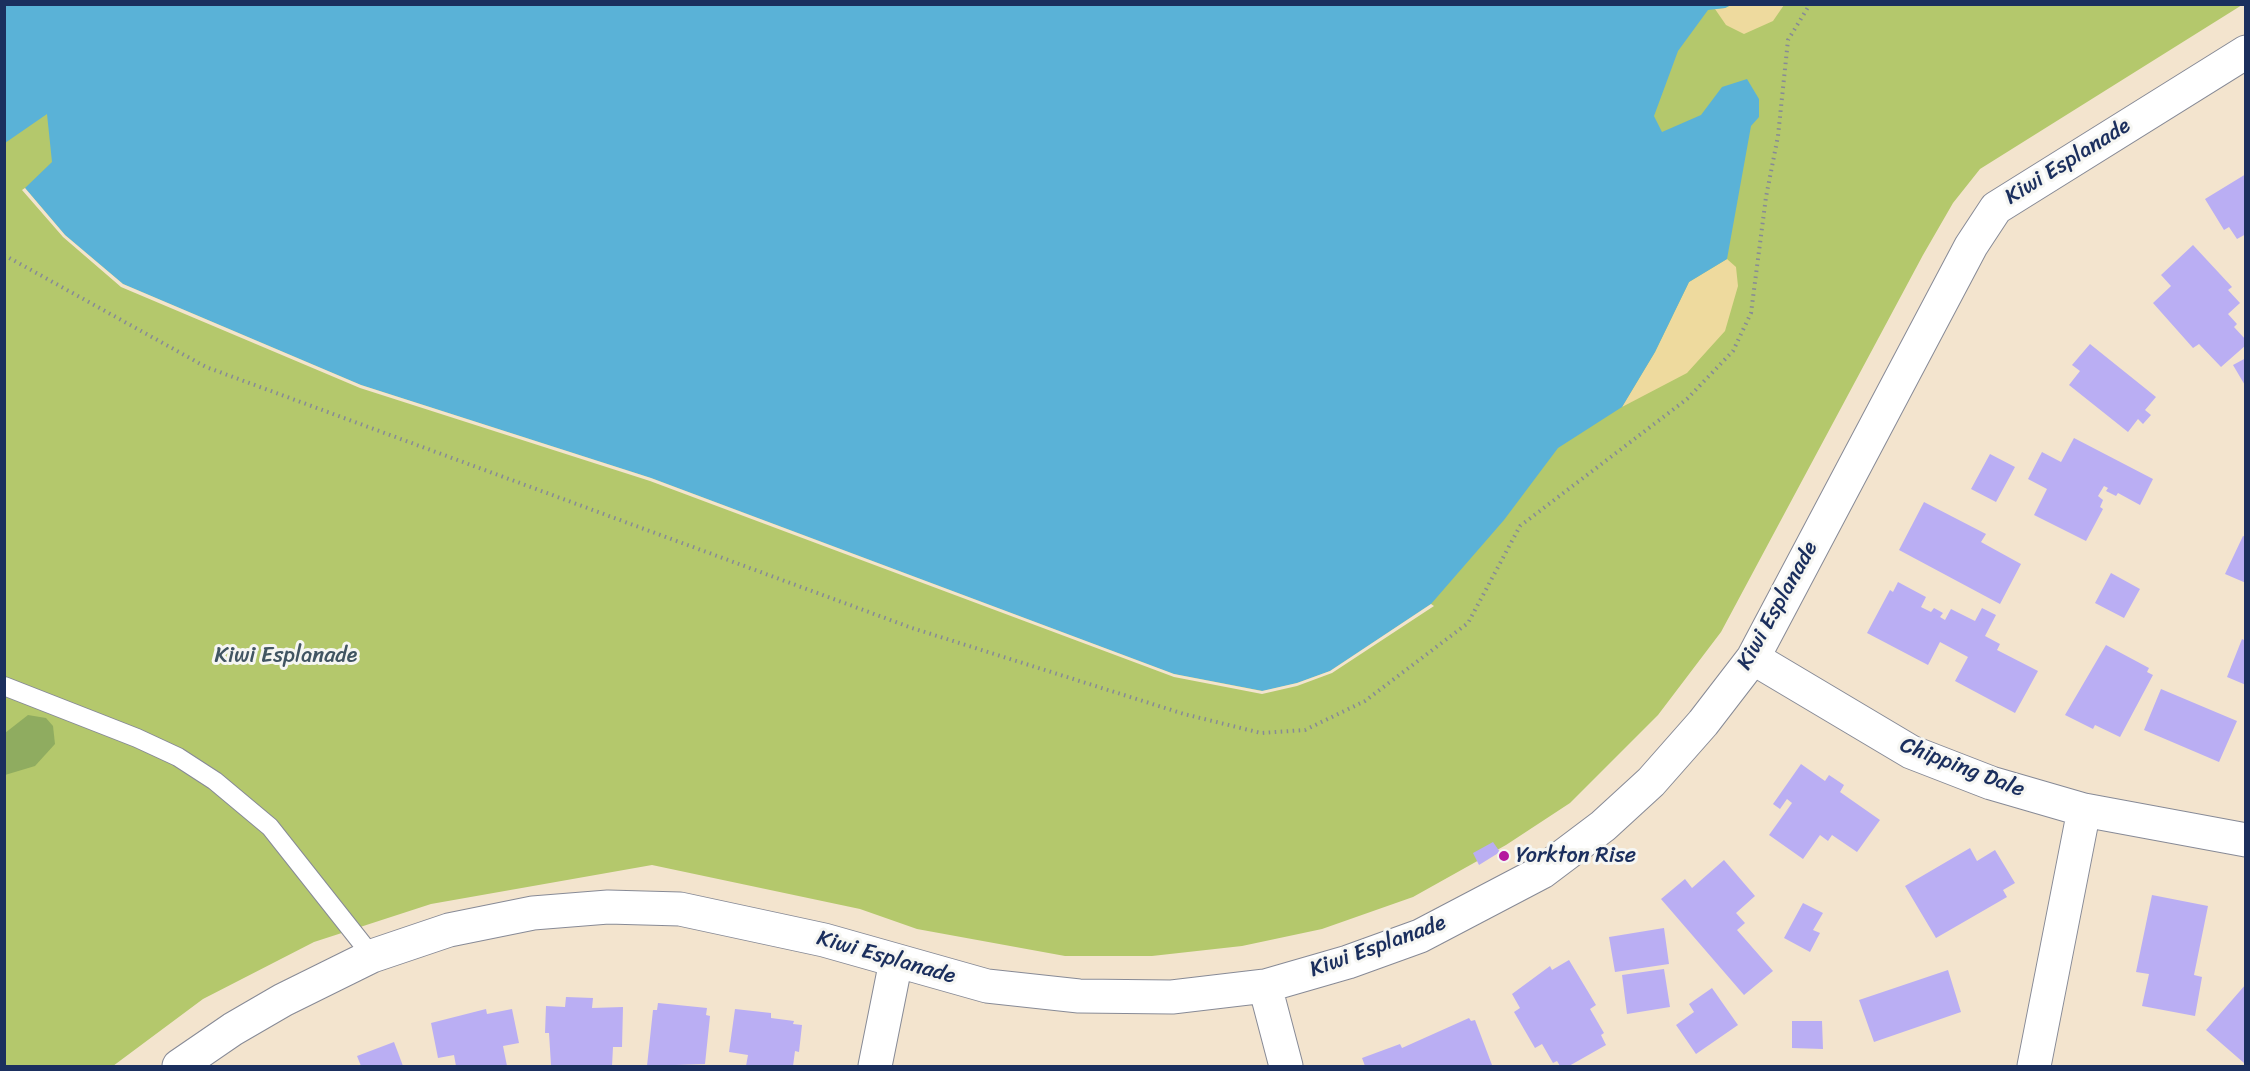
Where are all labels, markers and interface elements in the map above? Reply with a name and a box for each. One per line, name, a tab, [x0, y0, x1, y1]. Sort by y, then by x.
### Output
street label: Kiwi Esplanade	[2000, 113, 2136, 211]
street label: Kiwi Esplanade	[1732, 537, 1824, 675]
park label: Kiwi Esplanade	[215, 643, 357, 669]
street label: Chipping Dale	[1896, 732, 2028, 804]
place label: Yorkton Rise	[1516, 843, 1636, 869]
marker: Yorkton Rise	[1497, 849, 1511, 863]
street label: Kiwi Esplanade	[1306, 910, 1450, 984]
street label: Kiwi Esplanade	[814, 926, 958, 990]

